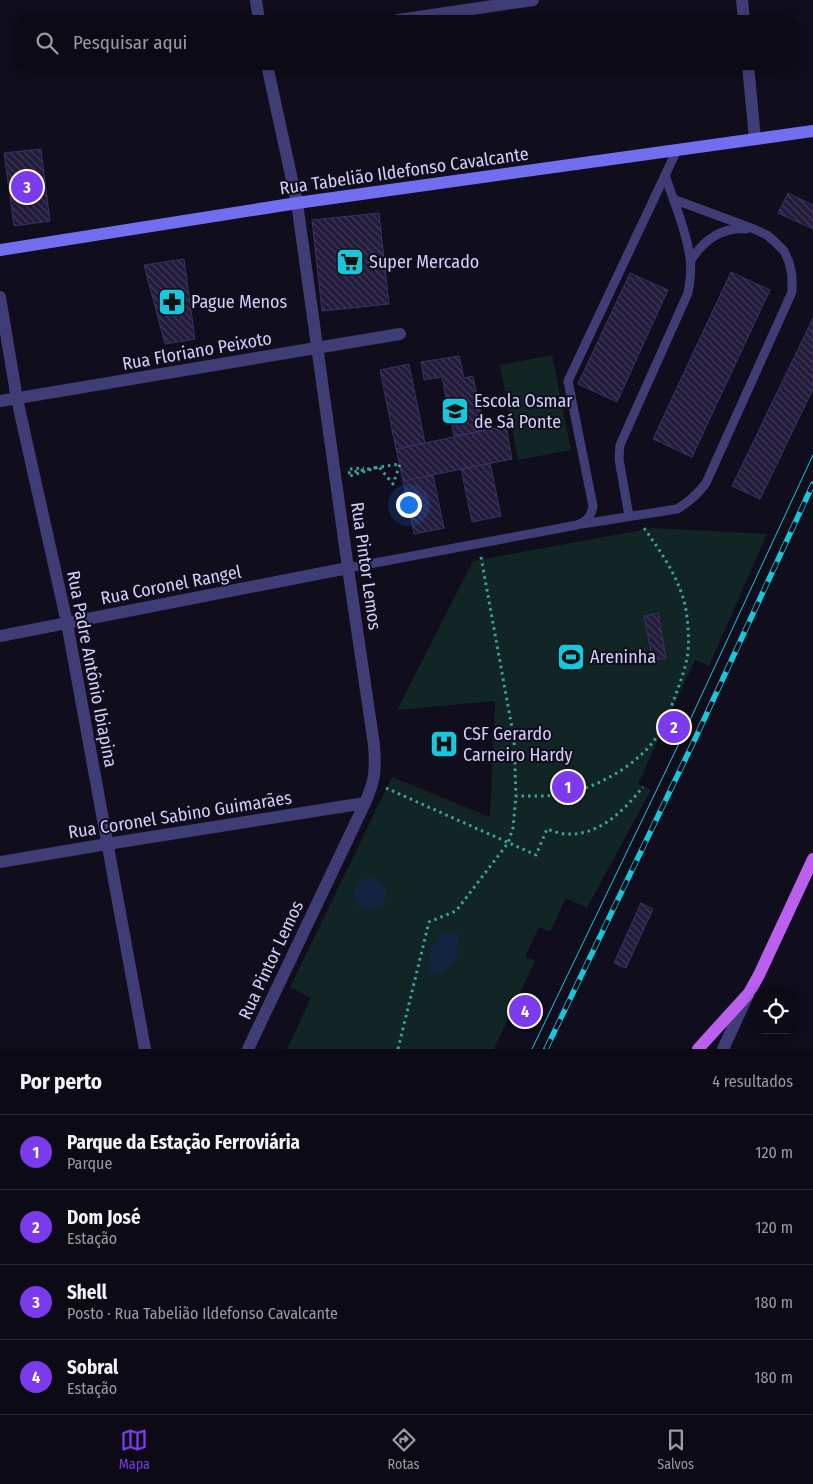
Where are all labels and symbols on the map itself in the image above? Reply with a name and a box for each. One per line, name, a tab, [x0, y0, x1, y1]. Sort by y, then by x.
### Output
street label: Rua Tabelião Ildefonso Cavalcante	[278, 143, 530, 199]
pin: 3	[11, 168, 43, 206]
supermarket icon: Super Mercado	[335, 247, 365, 277]
place label: Super Mercado	[369, 251, 479, 273]
pharmacy icon: Pague Menos	[157, 287, 187, 317]
place label: Pague Menos	[191, 291, 288, 313]
street label: Rua Floriano Peixoto	[120, 327, 274, 375]
place label: Escola Osmar de Sá Ponte	[474, 390, 573, 433]
school or university icon: Escola Osmar de Sá Ponte	[440, 396, 470, 426]
your location	[396, 492, 422, 518]
street label: Rua Pintor Lemos	[346, 501, 386, 632]
street label: Rua Coronel Rangel	[99, 561, 243, 609]
street label: Rua Padre Antônio Ibiapina	[62, 569, 122, 769]
sports icon: Areninha	[556, 642, 586, 672]
place label: Areninha	[590, 646, 656, 668]
pin: 2	[658, 708, 690, 746]
place label: CSF Gerardo Carneiro Hardy	[463, 723, 573, 766]
hospital icon: CSF Gerardo Carneiro Hardy	[429, 729, 459, 759]
pin: 1	[552, 768, 584, 806]
street label: Rua Coronel Sabino Guimarães	[67, 786, 294, 844]
street label: Rua Pintor Lemos	[234, 897, 308, 1023]
pin: 4	[509, 992, 541, 1030]

